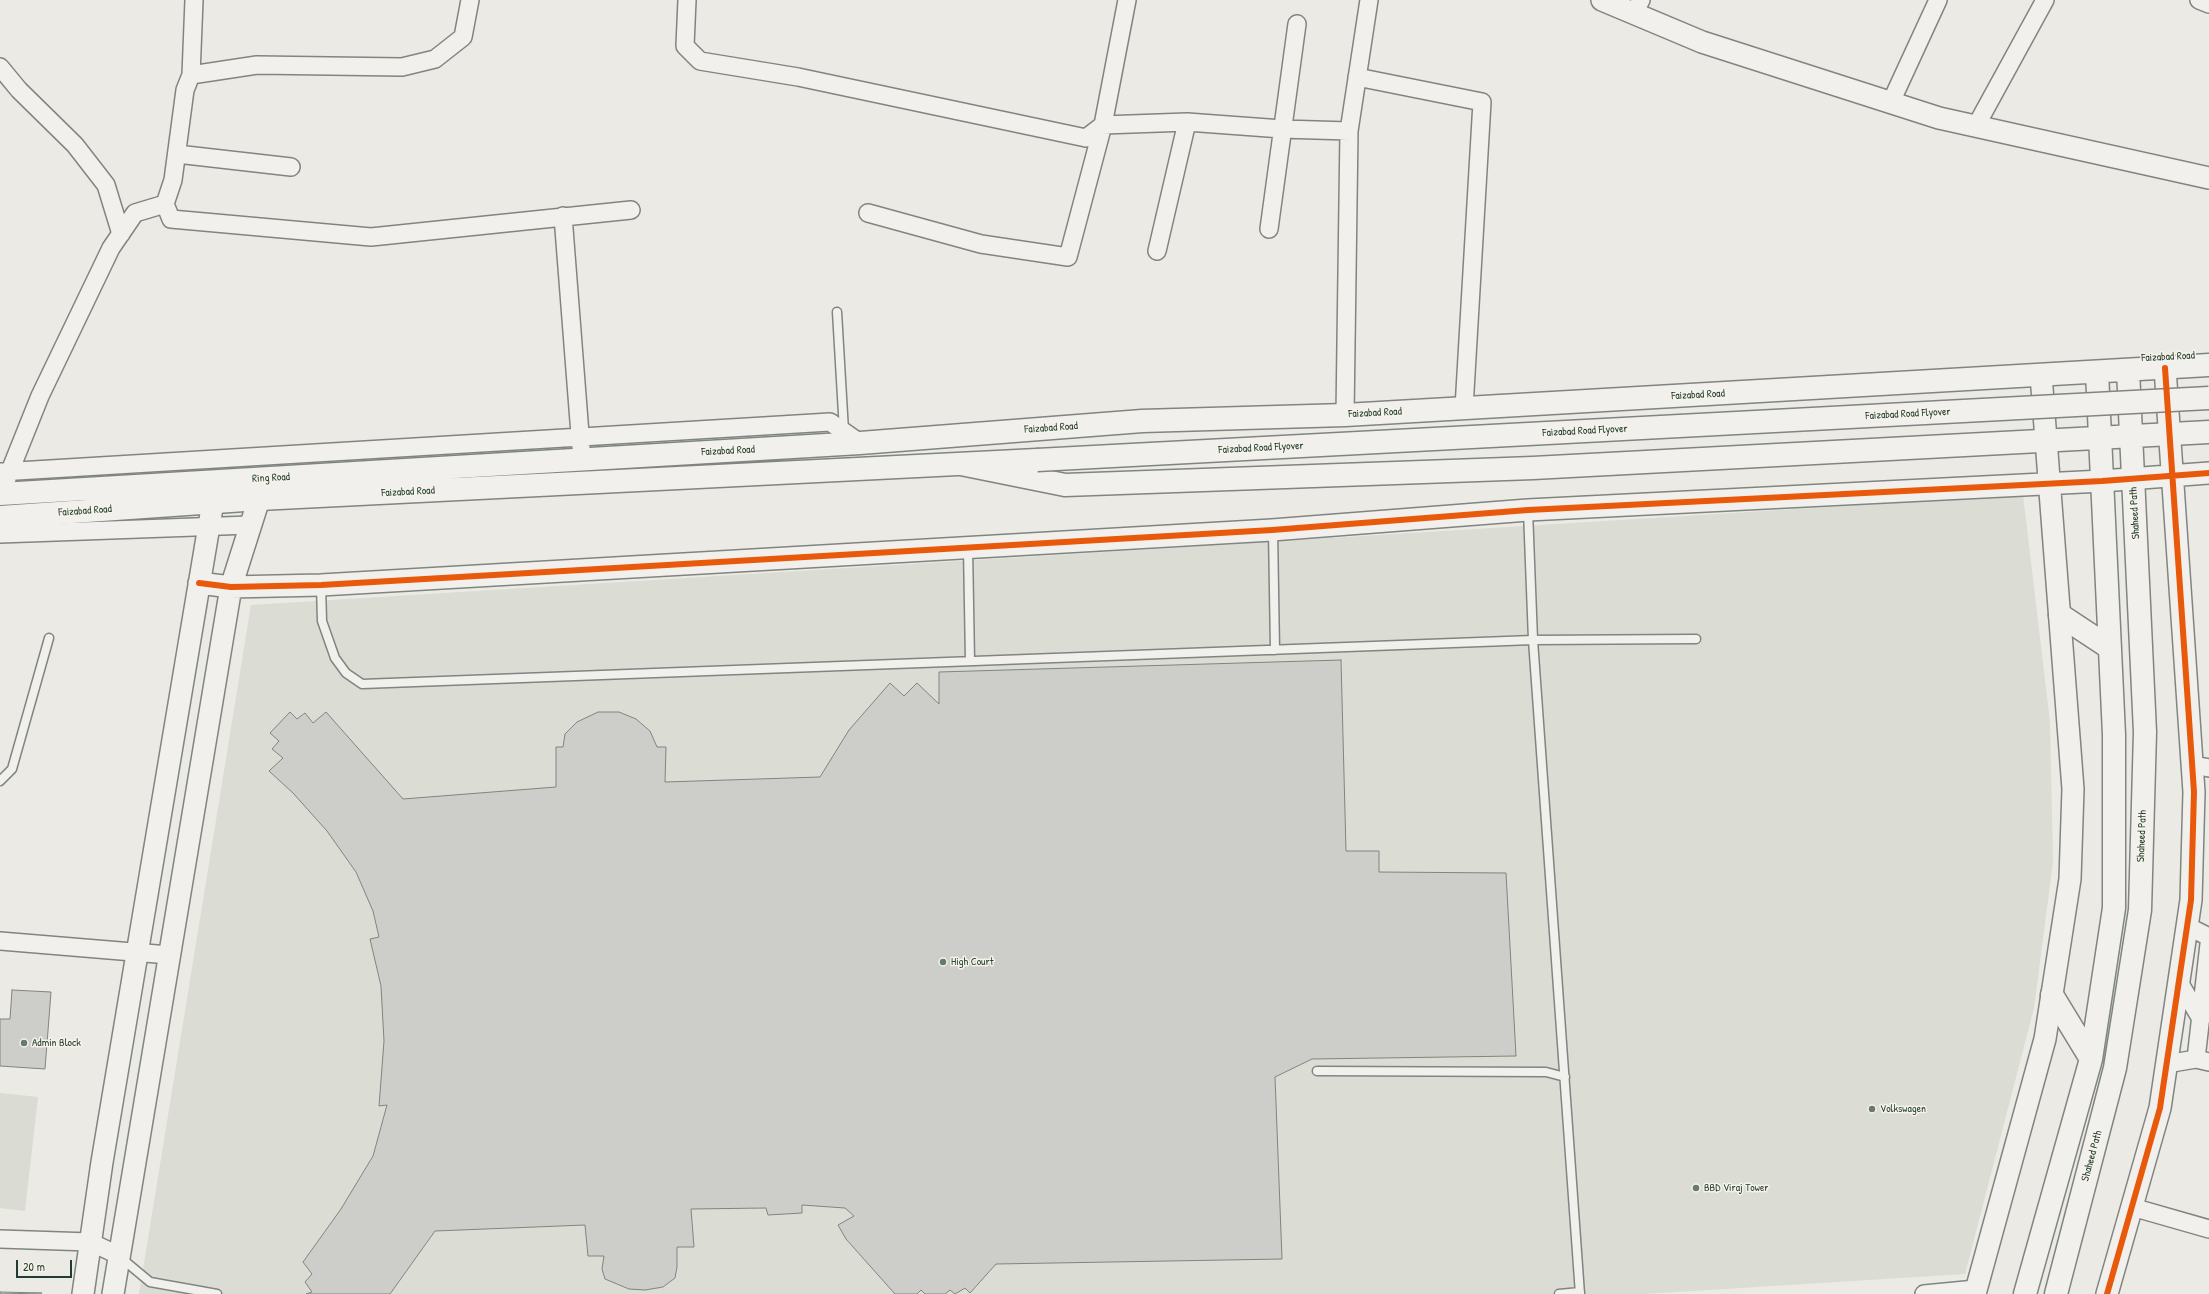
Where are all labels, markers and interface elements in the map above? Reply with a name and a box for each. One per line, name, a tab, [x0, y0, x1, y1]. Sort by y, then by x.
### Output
street label: Faizabad Road	[2141, 349, 2195, 365]
street label: Faizabad Road	[1671, 387, 1725, 403]
street label: Faizabad Road	[1348, 405, 1402, 421]
street label: Faizabad Road Flyover	[1865, 405, 1951, 423]
street label: Faizabad Road	[1024, 420, 1078, 436]
street label: Faizabad Road Flyover	[1542, 422, 1628, 440]
street label: Faizabad Road Flyover	[1218, 439, 1304, 457]
street label: Faizabad Road	[701, 443, 755, 459]
street label: Ring Road	[252, 470, 290, 486]
street label: Faizabad Road	[381, 484, 435, 500]
street label: Shaheed Path	[2127, 487, 2143, 539]
street label: Faizabad Road	[58, 503, 112, 519]
street label: Shaheed Path	[2134, 810, 2150, 862]
place label: High Court	[951, 955, 994, 969]
marker: High Court	[938, 957, 948, 967]
place label: Admin Block	[32, 1036, 81, 1050]
marker: Admin Block	[19, 1038, 29, 1048]
place label: Volkswagen	[1880, 1102, 1926, 1116]
marker: Volkswagen	[1867, 1104, 1877, 1114]
street label: Shaheed Path	[2079, 1129, 2105, 1183]
place label: BBD Viraj Tower	[1704, 1181, 1769, 1195]
marker: BBD Viraj Tower	[1691, 1183, 1701, 1193]
scale bar	[18, 1252, 74, 1278]
text: 20 m	[23, 1258, 45, 1275]

